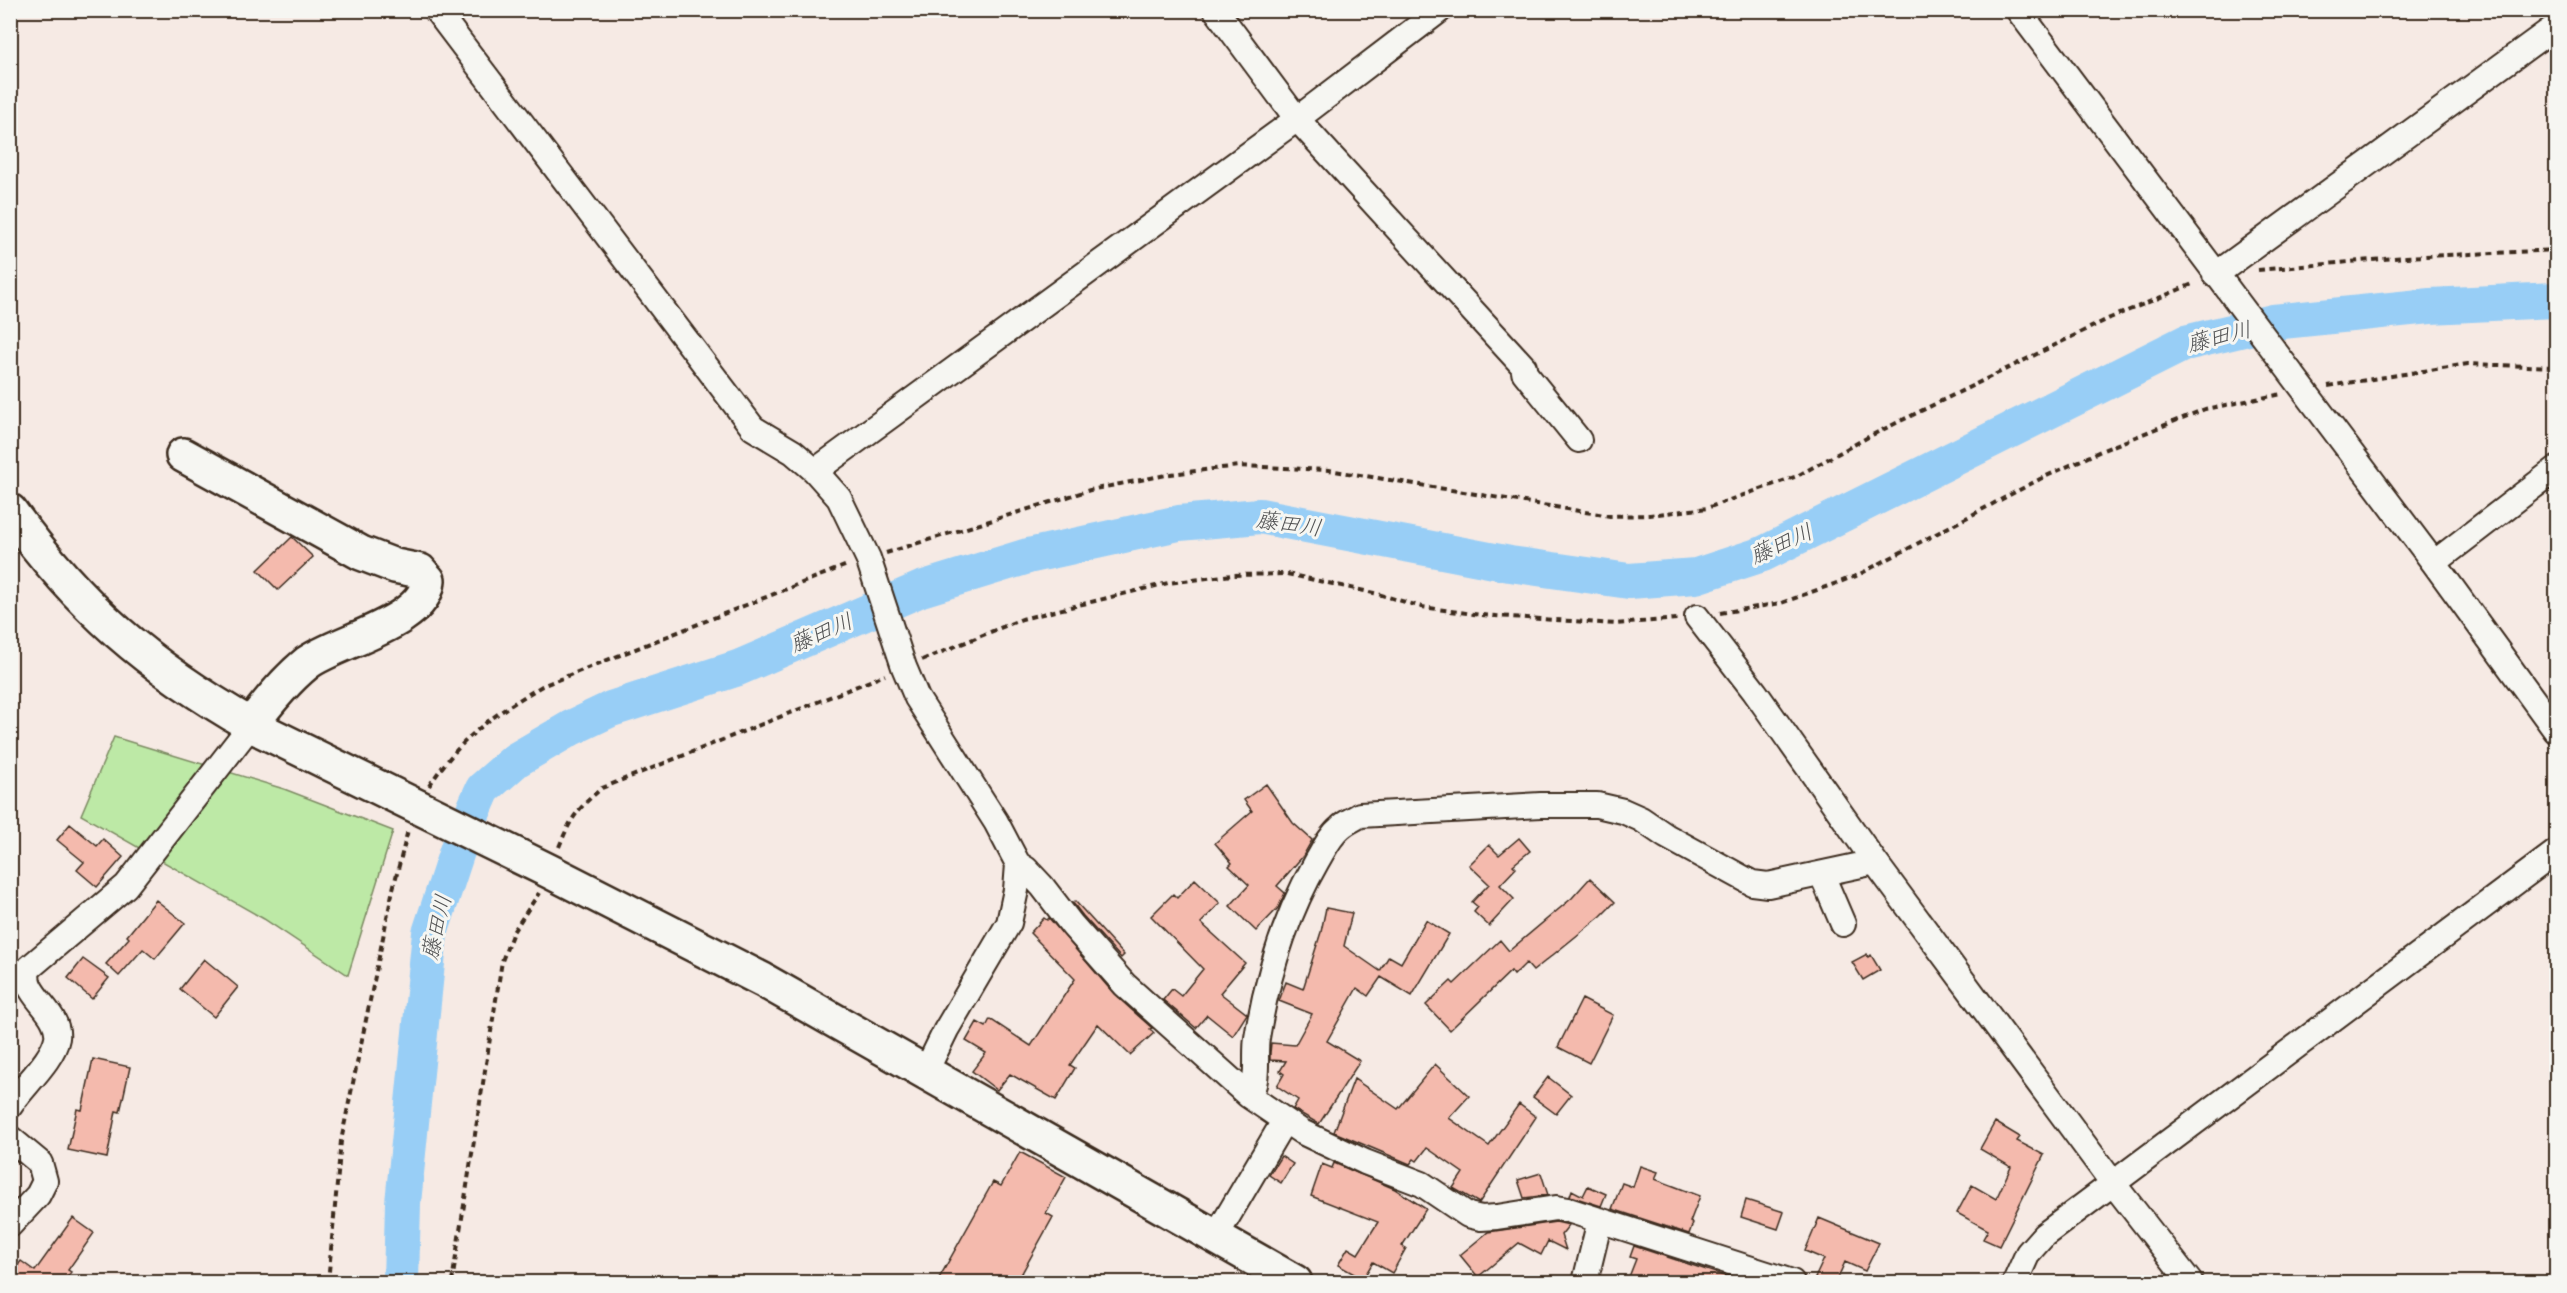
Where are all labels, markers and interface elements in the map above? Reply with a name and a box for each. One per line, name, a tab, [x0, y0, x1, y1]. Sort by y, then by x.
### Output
water label: 藤田川	[2183, 313, 2255, 359]
water label: 藤田川	[1254, 504, 1324, 542]
water label: 藤田川	[1745, 516, 1817, 570]
water label: 藤田川	[785, 605, 857, 659]
water label: 藤田川	[414, 891, 458, 963]

